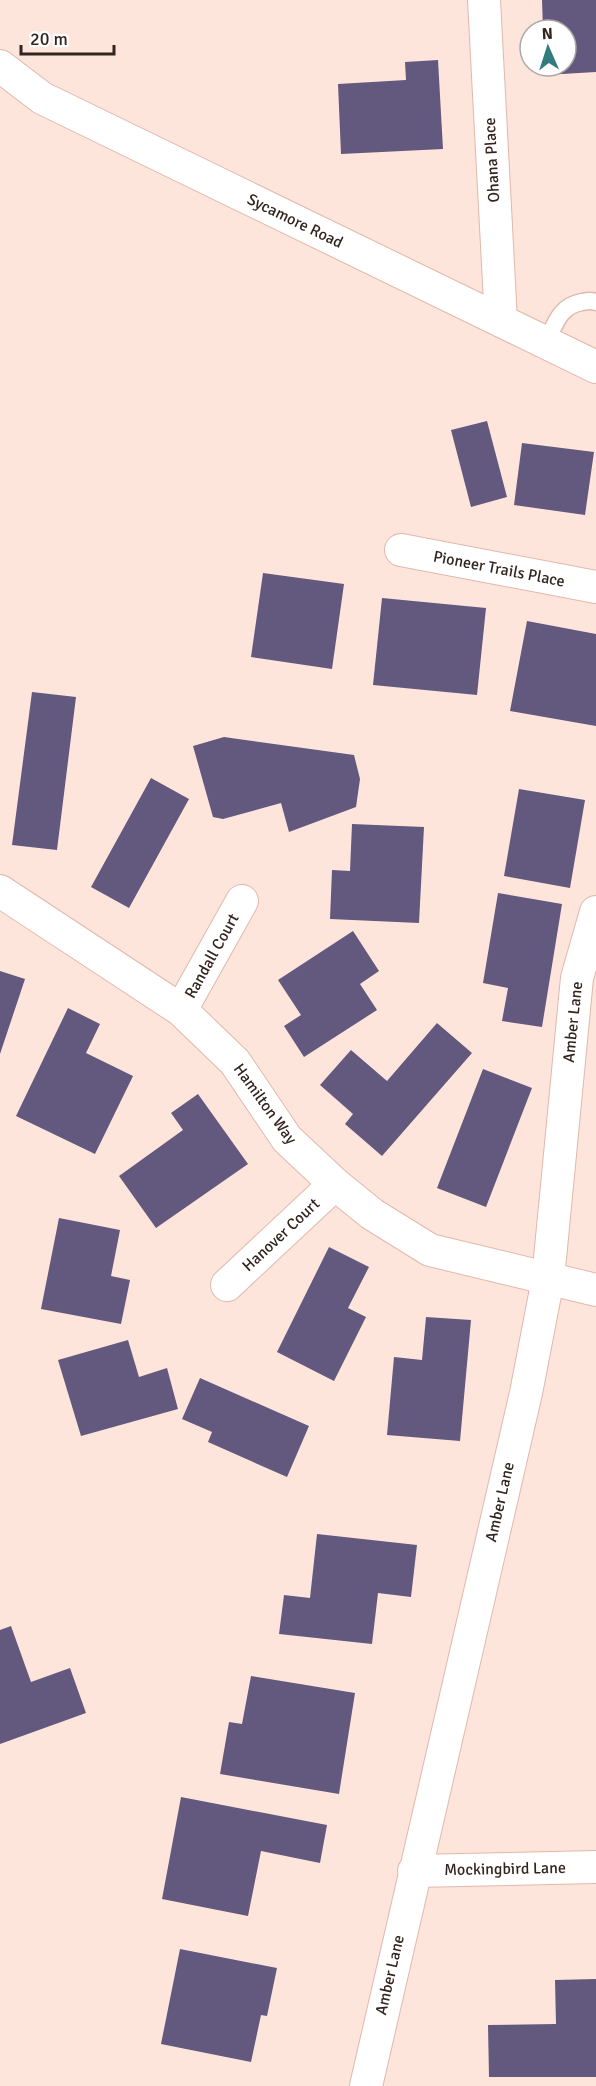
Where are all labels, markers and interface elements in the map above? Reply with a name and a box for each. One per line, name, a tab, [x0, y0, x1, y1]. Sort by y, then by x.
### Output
scale bar	[21, 18, 114, 56]
north arrow	[518, 18, 578, 78]
text: N	[541, 24, 553, 44]
text: 20 m	[30, 28, 68, 50]
street label: Ohana Place	[480, 117, 504, 203]
street label: Sycamore Road	[244, 189, 346, 253]
street label: Pioneer Trails Place	[431, 546, 567, 592]
street label: Randall Court	[180, 910, 244, 1002]
street label: Amber Lane	[559, 980, 587, 1064]
street label: Hamilton Way	[229, 1060, 301, 1149]
street label: Hanover Court	[238, 1194, 324, 1276]
street label: Amber Lane	[481, 1460, 519, 1544]
street label: Mockingbird Lane	[444, 1858, 566, 1880]
street label: Amber Lane	[371, 1933, 409, 2017]

